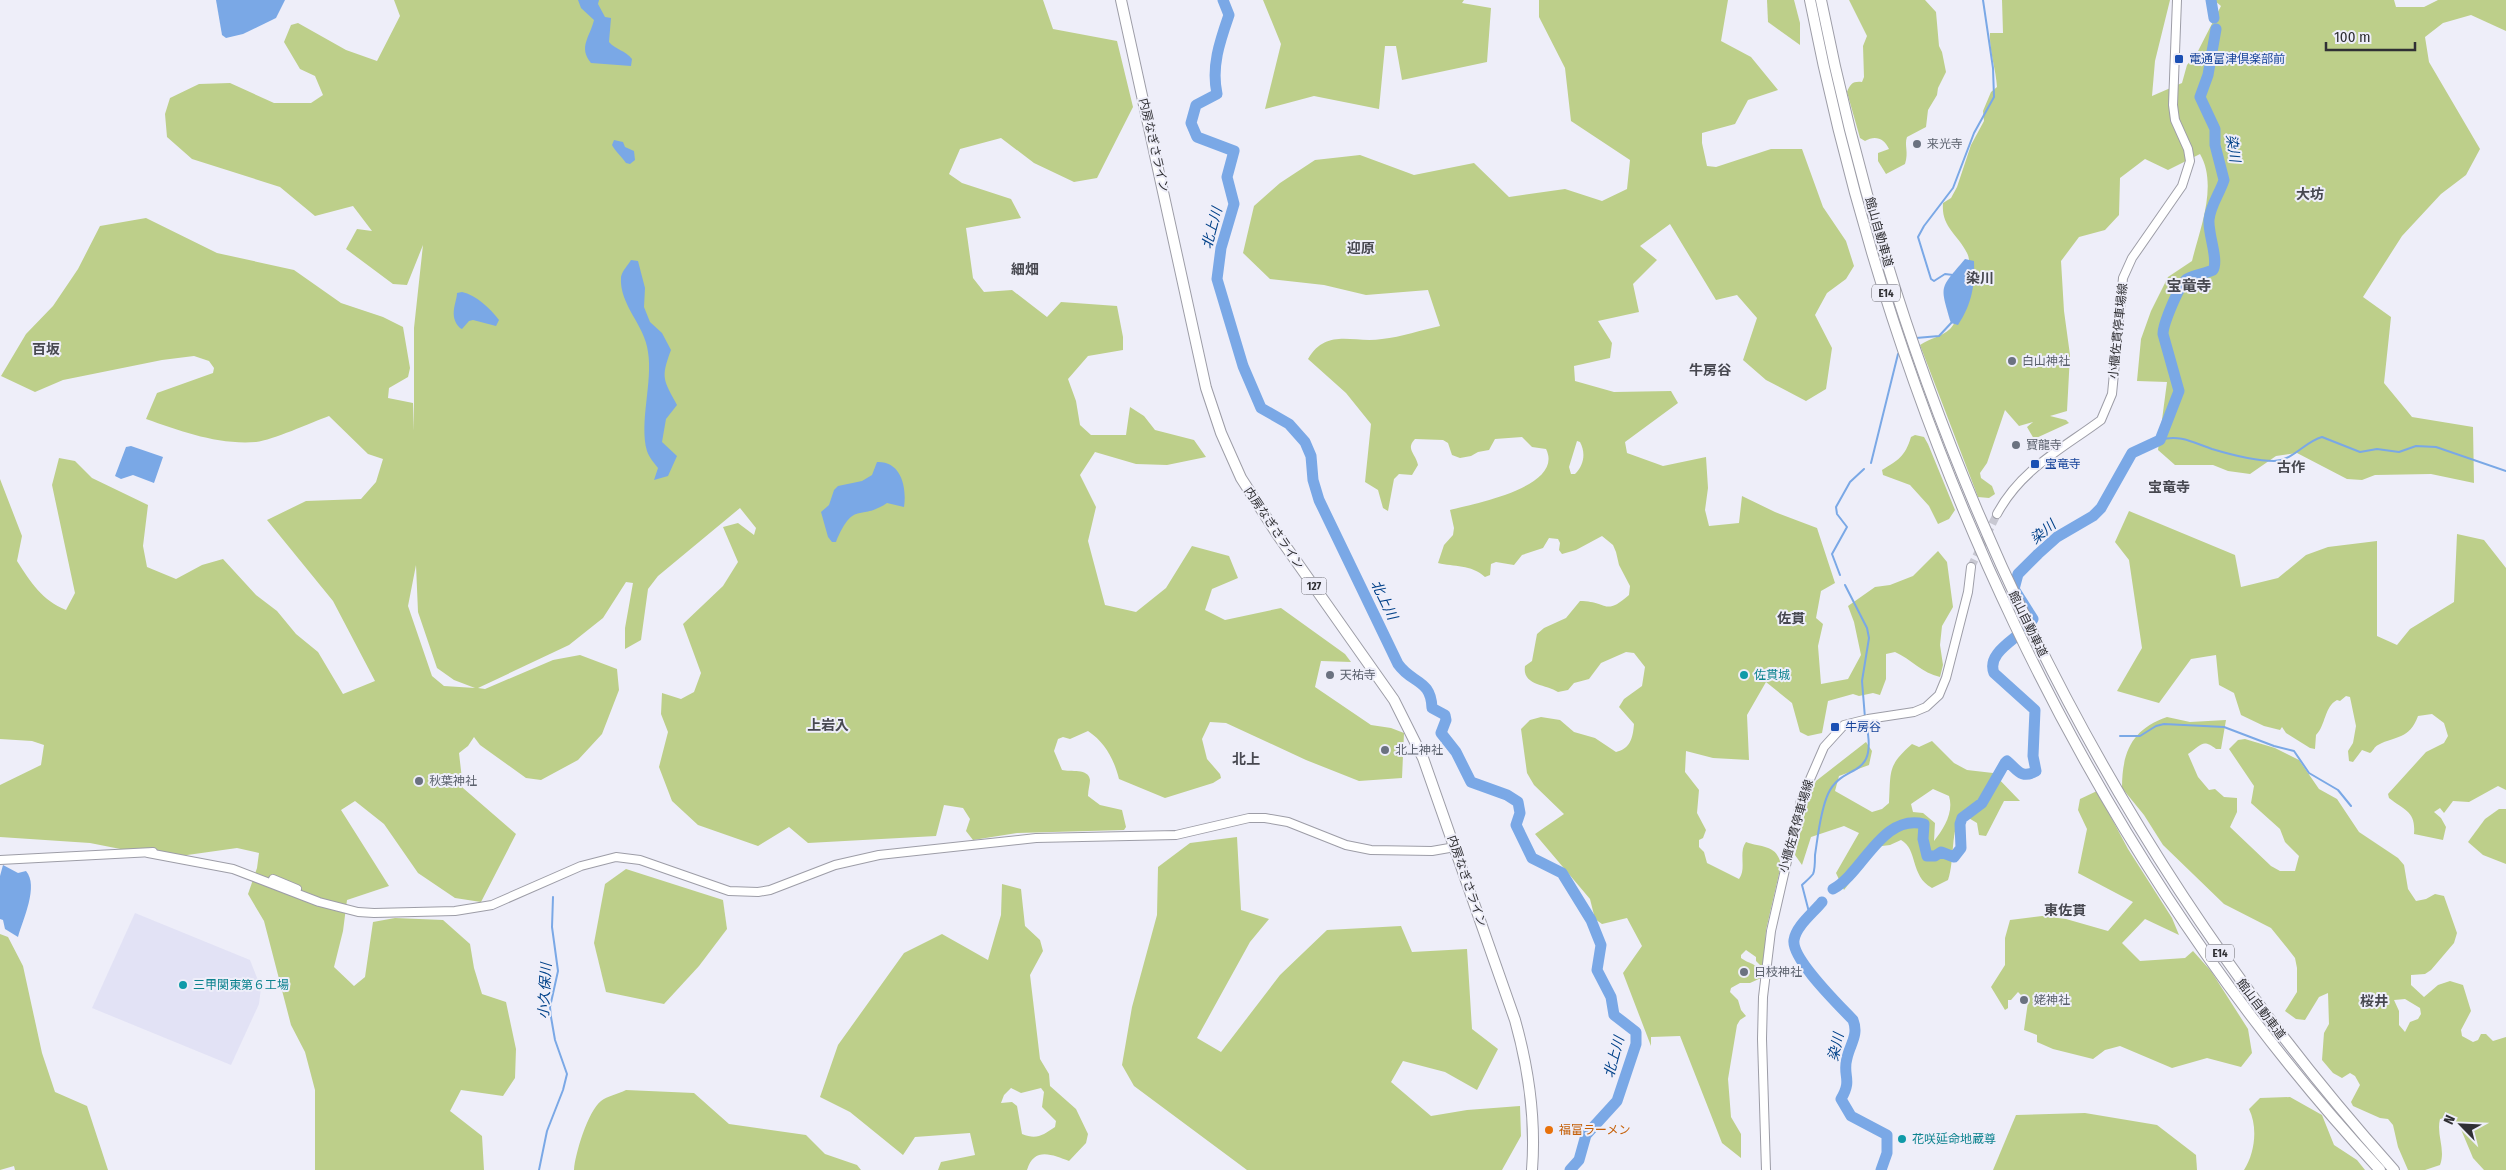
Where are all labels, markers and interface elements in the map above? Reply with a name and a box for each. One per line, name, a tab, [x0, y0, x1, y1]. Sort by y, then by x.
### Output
scale bar	[2326, 20, 2415, 52]
text: 100 m	[2334, 28, 2371, 46]
place label: 電通富津倶楽部前	[2189, 52, 2285, 66]
marker: 電通富津倶楽部前	[2173, 53, 2185, 65]
street label: 内房なぎさライン	[1136, 97, 1172, 193]
water label: 染川	[2222, 133, 2244, 165]
place label: 来光寺	[1927, 137, 1963, 151]
marker: 来光寺	[1911, 138, 1923, 150]
district label: 大坊	[2296, 186, 2324, 203]
street label: 館山自動車道	[1862, 195, 1896, 269]
water label: 北上川	[1198, 204, 1226, 250]
district label: 迎原	[1347, 240, 1375, 257]
district label: 細畑	[1011, 261, 1039, 278]
district label: 染川	[1966, 270, 1994, 287]
district label: 宝竜寺	[2166, 277, 2212, 295]
street label: 小櫃佐貫停車場線	[2106, 283, 2130, 379]
road number: E14	[1872, 284, 1900, 302]
district label: 百坂	[32, 341, 60, 358]
place label: 白山神社	[2022, 354, 2070, 368]
marker: 白山神社	[2006, 355, 2018, 367]
district label: 牛房谷	[1689, 362, 1732, 379]
place label: 寳龍寺	[2026, 438, 2062, 452]
marker: 寳龍寺	[2010, 439, 2022, 451]
place label: 宝竜寺	[2045, 457, 2081, 471]
marker: 宝竜寺	[2029, 458, 2041, 470]
district label: 古作	[2277, 459, 2305, 476]
district label: 宝竜寺	[2148, 479, 2190, 496]
street label: 内房なぎさライン	[1241, 484, 1307, 572]
water label: 染川	[2027, 515, 2061, 548]
water label: 北上川	[1367, 577, 1402, 624]
road number: 127	[1302, 578, 1326, 594]
street label: 館山自動車道	[2006, 589, 2050, 659]
district label: 佐貫	[1777, 610, 1805, 627]
place label: 天祐寺	[1340, 668, 1376, 682]
place label: 佐貫城	[1754, 668, 1790, 682]
marker: 天祐寺	[1324, 669, 1336, 681]
marker: 佐貫城	[1738, 669, 1750, 681]
district label: 上岩入	[807, 717, 849, 734]
place label: 牛房谷	[1845, 720, 1881, 734]
marker: 牛房谷	[1829, 721, 1841, 733]
place label: 北上神社	[1395, 743, 1443, 757]
marker: 北上神社	[1379, 744, 1391, 756]
district label: 北上	[1232, 751, 1260, 768]
place label: 秋葉神社	[429, 774, 477, 788]
marker: 秋葉神社	[413, 775, 425, 787]
street label: 小櫃佐貫停車場線	[1776, 778, 1816, 874]
street label: 内房なぎさライン	[1445, 833, 1489, 929]
district label: 東佐貫	[2044, 902, 2086, 919]
road number: E14	[2206, 944, 2234, 961]
water label: 小久保川	[535, 961, 555, 1019]
place label: 日枝神社	[1754, 965, 1802, 979]
marker: 日枝神社	[1738, 966, 1750, 978]
street label: 館山自動車道	[2234, 976, 2288, 1042]
place label: 三甲関東第６工場	[193, 978, 289, 992]
marker: 三甲関東第６工場	[177, 979, 189, 991]
place label: 姥神社	[2034, 993, 2070, 1007]
district label: 桜井	[2360, 993, 2388, 1010]
marker: 姥神社	[2018, 994, 2030, 1006]
water label: 染川	[1825, 1030, 1848, 1062]
water label: 北上川	[1600, 1033, 1628, 1079]
north arrow	[2436, 1100, 2486, 1150]
text: N	[2440, 1113, 2459, 1127]
place label: 福富ラーメン	[1559, 1123, 1631, 1137]
marker: 福富ラーメン	[1543, 1124, 1555, 1136]
place label: 花咲延命地蔵尊	[1912, 1132, 1996, 1146]
marker: 花咲延命地蔵尊	[1896, 1133, 1908, 1145]

